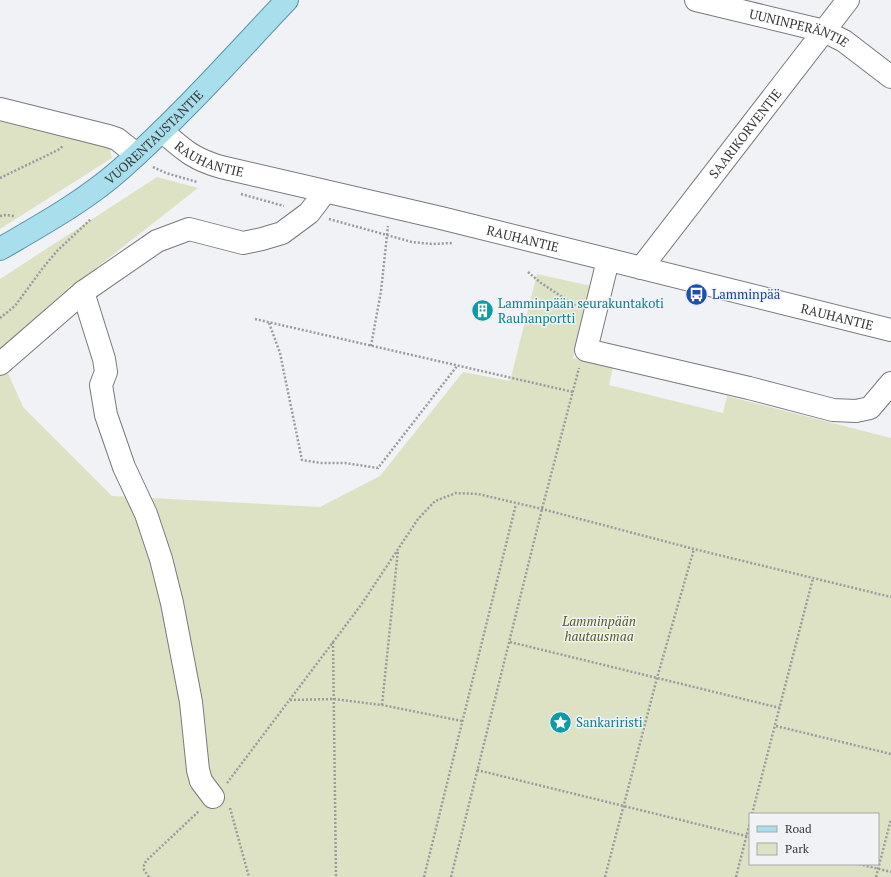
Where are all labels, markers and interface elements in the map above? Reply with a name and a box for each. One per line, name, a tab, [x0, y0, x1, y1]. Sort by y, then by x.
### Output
street label: UUNINPERÄNTIE	[748, 4, 853, 51]
street label: SAARIKORVENTIE	[705, 85, 785, 182]
street label: VUORENTAUSTANTIE	[101, 86, 207, 188]
street label: RAUHANTIE	[171, 137, 246, 181]
street label: RAUHANTIE	[485, 221, 561, 256]
bus stop icon: Lamminpää	[684, 281, 710, 307]
place label: Lamminpää	[712, 285, 781, 303]
place label: Lamminpään seurakuntakoti Rauhanportti	[498, 294, 664, 327]
building icon: Lamminpään seurakuntakoti Rauhanportti	[470, 297, 496, 323]
street label: RAUHANTIE	[799, 299, 875, 334]
park label: Lamminpään hautausmaa	[561, 612, 636, 645]
place icon: Sankariristi	[547, 709, 573, 735]
place label: Sankariristi	[576, 713, 643, 731]
legend	[749, 813, 879, 865]
text: Road	[785, 821, 812, 836]
text: Park	[785, 841, 810, 856]

